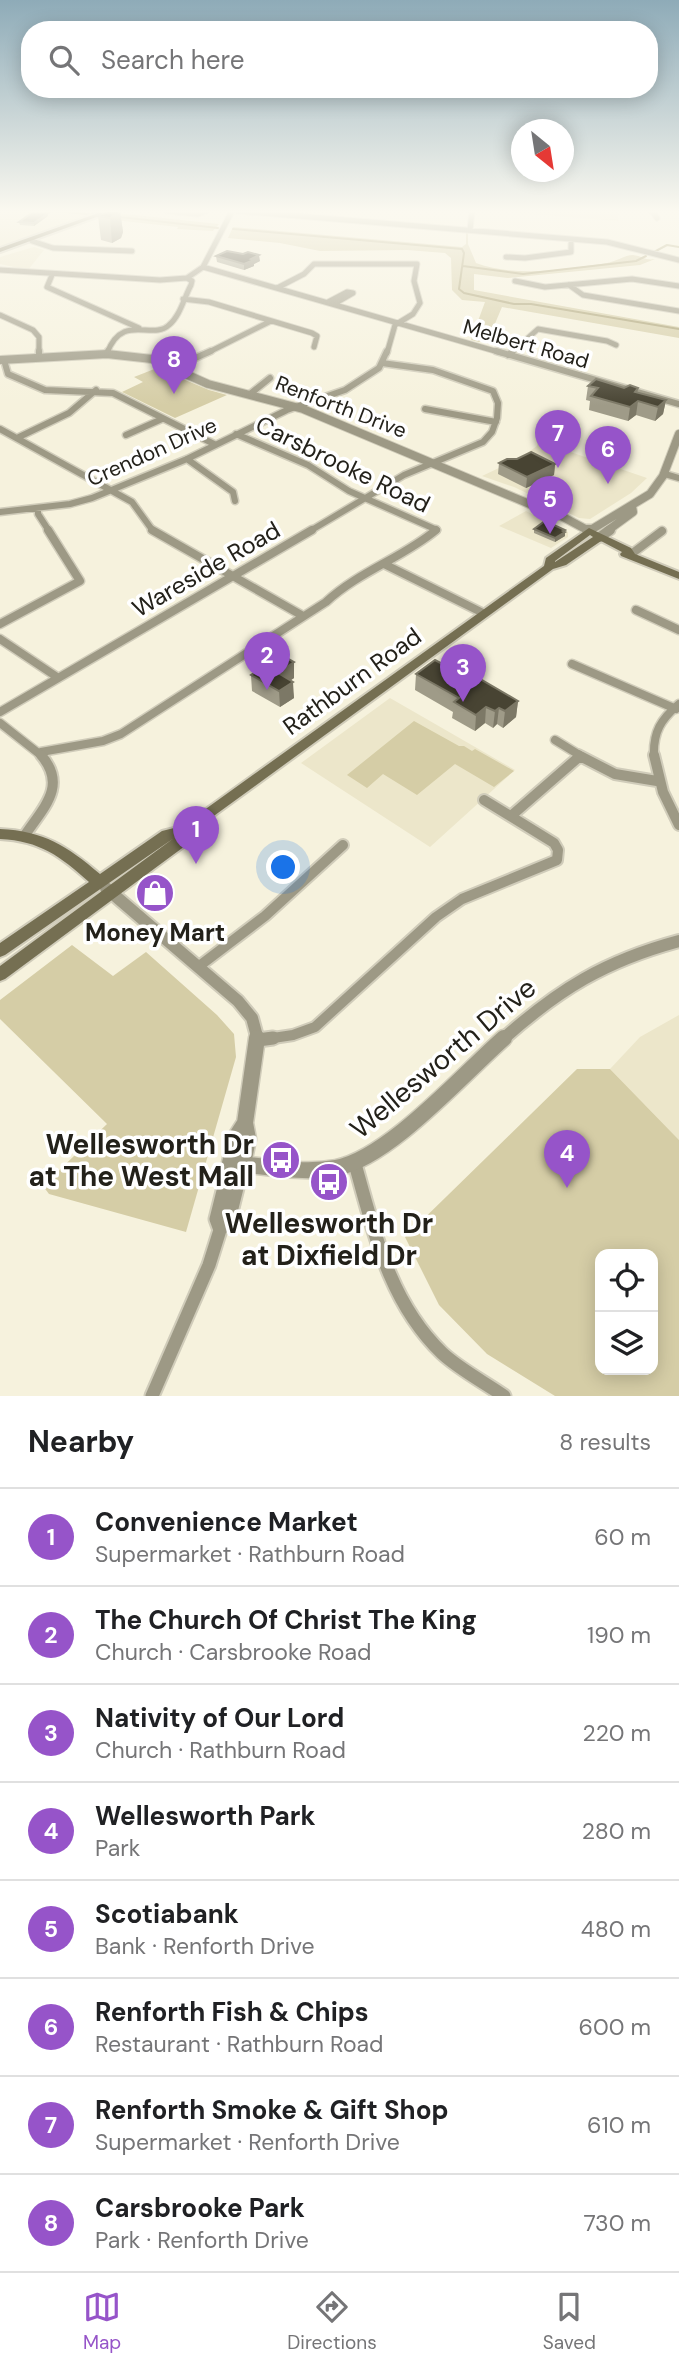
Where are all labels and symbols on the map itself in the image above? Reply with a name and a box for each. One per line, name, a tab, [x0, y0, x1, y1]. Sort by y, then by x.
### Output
north arrow	[511, 119, 574, 182]
street label: Melbert Road	[460, 313, 592, 375]
pin: 8	[151, 336, 197, 394]
street label: Renforth Drive	[271, 369, 411, 445]
street label: Carsbrooke Road	[251, 408, 435, 520]
pin: 7	[535, 410, 581, 468]
street label: Crendon Drive	[83, 411, 221, 493]
pin: 6	[585, 426, 631, 484]
pin: 5	[527, 476, 573, 534]
street label: Wareside Road	[126, 514, 286, 624]
street label: Rathburn Road	[277, 620, 427, 742]
pin: 2	[244, 632, 290, 690]
pin: 3	[440, 644, 486, 702]
pin: 1	[173, 806, 219, 864]
your location	[266, 850, 300, 884]
shop icon: Money Mart	[134, 872, 176, 914]
place label: Money Mart	[85, 917, 225, 948]
street label: Wellesworth Drive	[342, 969, 544, 1147]
place label: Wellesworth Dr at The West Mall	[28, 1126, 254, 1195]
pin: 4	[544, 1130, 590, 1188]
bus stop icon: Wellesworth Dr at The West Mall	[260, 1139, 302, 1181]
bus stop icon: Wellesworth Dr at Dixfield Dr	[308, 1161, 350, 1203]
place label: Wellesworth Dr at Dixfield Dr	[225, 1205, 433, 1274]

